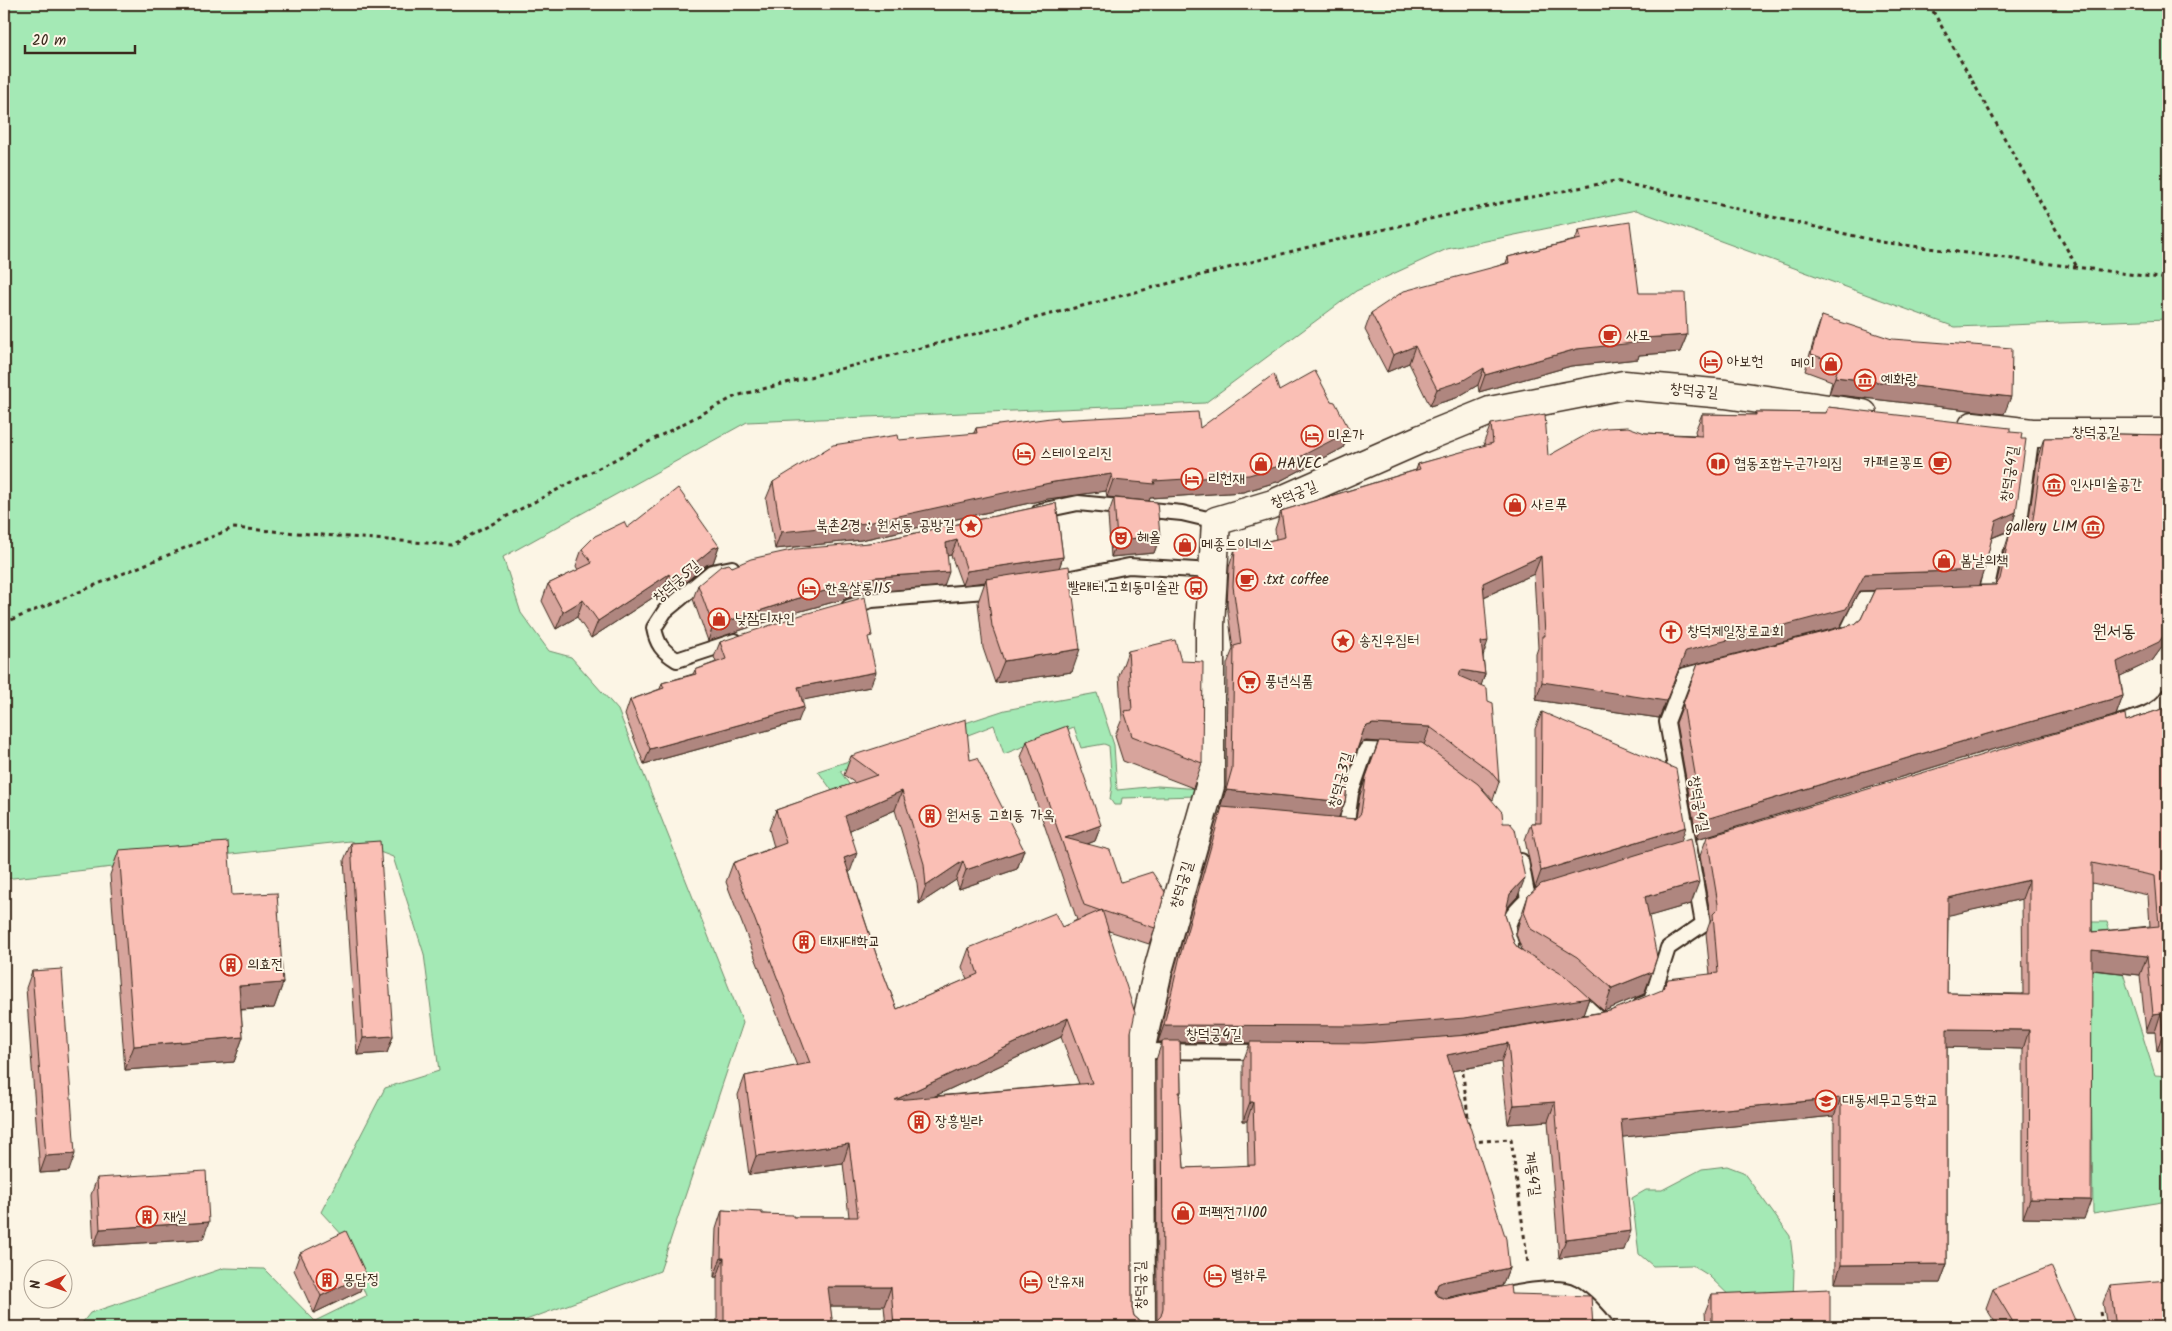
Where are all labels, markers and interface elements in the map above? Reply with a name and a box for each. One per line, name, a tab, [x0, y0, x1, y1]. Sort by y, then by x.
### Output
scale bar	[25, 22, 135, 54]
text: 20 m	[32, 29, 66, 53]
cafe icon: 사모	[1598, 324, 1622, 348]
place label: 사모	[1626, 324, 1650, 348]
hotel icon: 아보헌	[1699, 350, 1723, 374]
place label: 아보헌	[1727, 350, 1763, 374]
place label: 메이	[1791, 352, 1815, 376]
shop icon: 메이	[1819, 352, 1843, 376]
museum icon: 예화랑	[1853, 368, 1877, 392]
place label: 예화랑	[1881, 368, 1918, 392]
street label: 창덕궁길	[1669, 377, 1719, 405]
street label: 창덕궁길	[2072, 421, 2120, 445]
hotel icon: 미온가	[1300, 424, 1324, 448]
place label: 미온가	[1328, 424, 1364, 448]
hotel icon: 스테이오리진	[1012, 442, 1036, 466]
place label: 스테이오리진	[1040, 442, 1112, 466]
street label: 창덕궁4길	[1994, 444, 2026, 504]
place label: 카페르꽁뜨	[1864, 451, 1924, 475]
cafe icon: 카페르꽁뜨	[1928, 451, 1952, 475]
shop icon: HAVEC	[1249, 452, 1273, 476]
place label: HAVEC	[1277, 452, 1322, 476]
library icon: 협동조합누군가의집	[1706, 452, 1730, 476]
place label: 협동조합누군가의집	[1734, 452, 1843, 476]
hotel icon: 리헌재	[1180, 467, 1204, 491]
place label: 리헌재	[1208, 467, 1244, 491]
museum icon: 인사미술공간	[2042, 473, 2066, 497]
place label: 인사미술공간	[2070, 473, 2142, 497]
street label: 창덕궁길	[1267, 475, 1321, 515]
shop icon: 사르푸	[1503, 493, 1527, 517]
place label: 사르푸	[1531, 493, 1567, 517]
place label: 북촌2경 : 원서동 공방길	[816, 514, 955, 538]
place icon: 북촌2경 : 원서동 공방길	[959, 514, 983, 538]
place label: gallery LIM	[2005, 515, 2077, 539]
museum icon: gallery LIM	[2081, 515, 2105, 539]
theatre icon: 헤올	[1109, 526, 1133, 550]
place label: 헤올	[1137, 526, 1161, 550]
shop icon: 메종드이네스	[1173, 533, 1197, 557]
place label: 메종드이네스	[1201, 533, 1273, 557]
shop icon: 봄날의책	[1932, 549, 1956, 573]
place label: 봄날의책	[1960, 549, 2008, 573]
street label: 창덕궁5길	[648, 554, 706, 610]
cafe icon: .txt coffee	[1235, 568, 1259, 592]
place label: .txt coffee	[1263, 568, 1329, 592]
place label: 빨래터.고희동미술관	[1068, 576, 1180, 600]
bus stop icon: 빨래터.고희동미술관	[1184, 576, 1208, 600]
hotel icon: 한옥살롱115	[797, 577, 821, 601]
place label: 한옥살롱115	[825, 577, 892, 601]
shop icon: 낮잠디자인	[707, 607, 731, 631]
place label: 낮잠디자인	[735, 607, 795, 631]
district label: 원서동	[2092, 618, 2136, 647]
church icon: 창덕제일장로교회	[1659, 620, 1683, 644]
place label: 창덕제일장로교회	[1687, 620, 1784, 644]
place icon: 송진우집터	[1331, 629, 1355, 653]
place label: 송진우집터	[1359, 629, 1419, 653]
supermarket icon: 풍년식품	[1237, 670, 1261, 694]
place label: 풍년식품	[1265, 670, 1313, 694]
street label: 창덕궁3길	[1322, 749, 1360, 811]
street label: 창덕궁4길	[1681, 774, 1715, 834]
building icon: 원서동 고희동 가옥	[918, 804, 942, 828]
place label: 원서동 고희동 가옥	[946, 804, 1055, 828]
street label: 창덕궁길	[1164, 858, 1200, 912]
building icon: 태재대학교	[792, 930, 816, 954]
place label: 태재대학교	[820, 930, 880, 954]
building icon: 의효전	[219, 953, 243, 977]
place label: 의효전	[247, 953, 283, 977]
street label: 창덕궁4길	[1186, 1023, 1242, 1047]
school or university icon: 대동세무고등학교	[1814, 1089, 1838, 1113]
place label: 대동세무고등학교	[1842, 1089, 1939, 1113]
building icon: 장흥빌라	[907, 1110, 931, 1134]
place label: 장흥빌라	[935, 1110, 983, 1134]
street label: 계동4길	[1517, 1150, 1547, 1198]
shop icon: 퍼펙전기100	[1171, 1201, 1195, 1225]
place label: 퍼펙전기100	[1199, 1201, 1267, 1225]
building icon: 재실	[135, 1205, 159, 1229]
place label: 재실	[163, 1205, 187, 1229]
north arrow	[22, 1258, 72, 1308]
street label: 창덕궁길	[1129, 1261, 1153, 1309]
hotel icon: 별하루	[1203, 1264, 1227, 1288]
place label: 별하루	[1231, 1264, 1267, 1288]
building icon: 몽답정	[315, 1268, 339, 1292]
place label: 몽답정	[343, 1268, 379, 1292]
hotel icon: 안유재	[1019, 1270, 1043, 1294]
place label: 안유재	[1047, 1270, 1083, 1294]
text: N	[25, 1279, 47, 1289]

